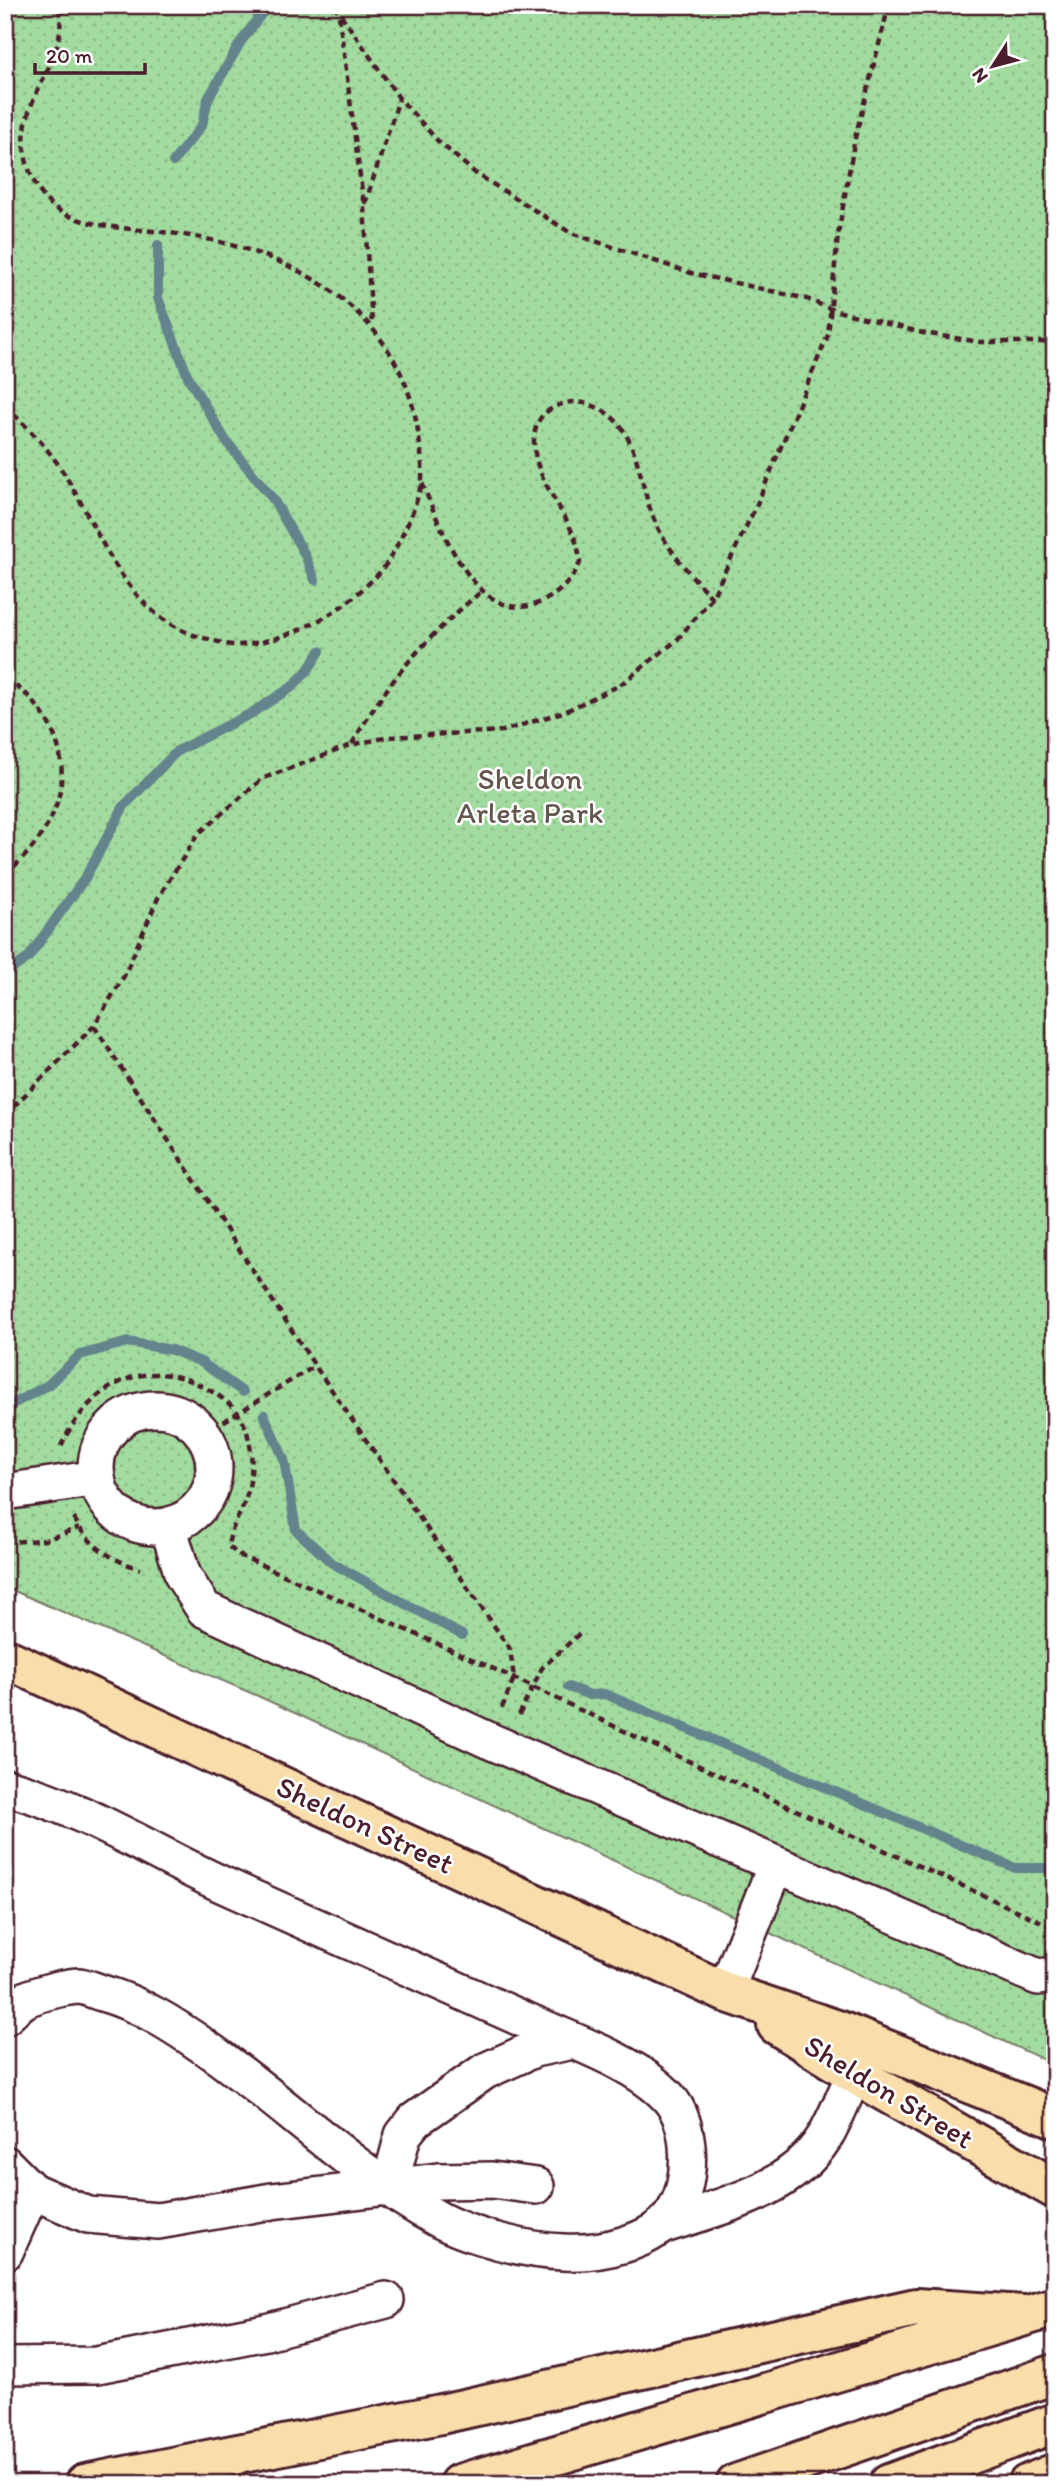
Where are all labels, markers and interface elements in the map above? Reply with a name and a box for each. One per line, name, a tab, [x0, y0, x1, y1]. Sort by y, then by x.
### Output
scale bar	[35, 32, 145, 76]
north arrow	[958, 32, 1028, 102]
text: 20 m	[46, 43, 93, 68]
text: N	[967, 64, 993, 88]
park label: Sheldon Arleta Park	[457, 760, 603, 831]
street label: Sheldon Street	[271, 1767, 460, 1882]
street label: Sheldon Street	[798, 2026, 981, 2157]

